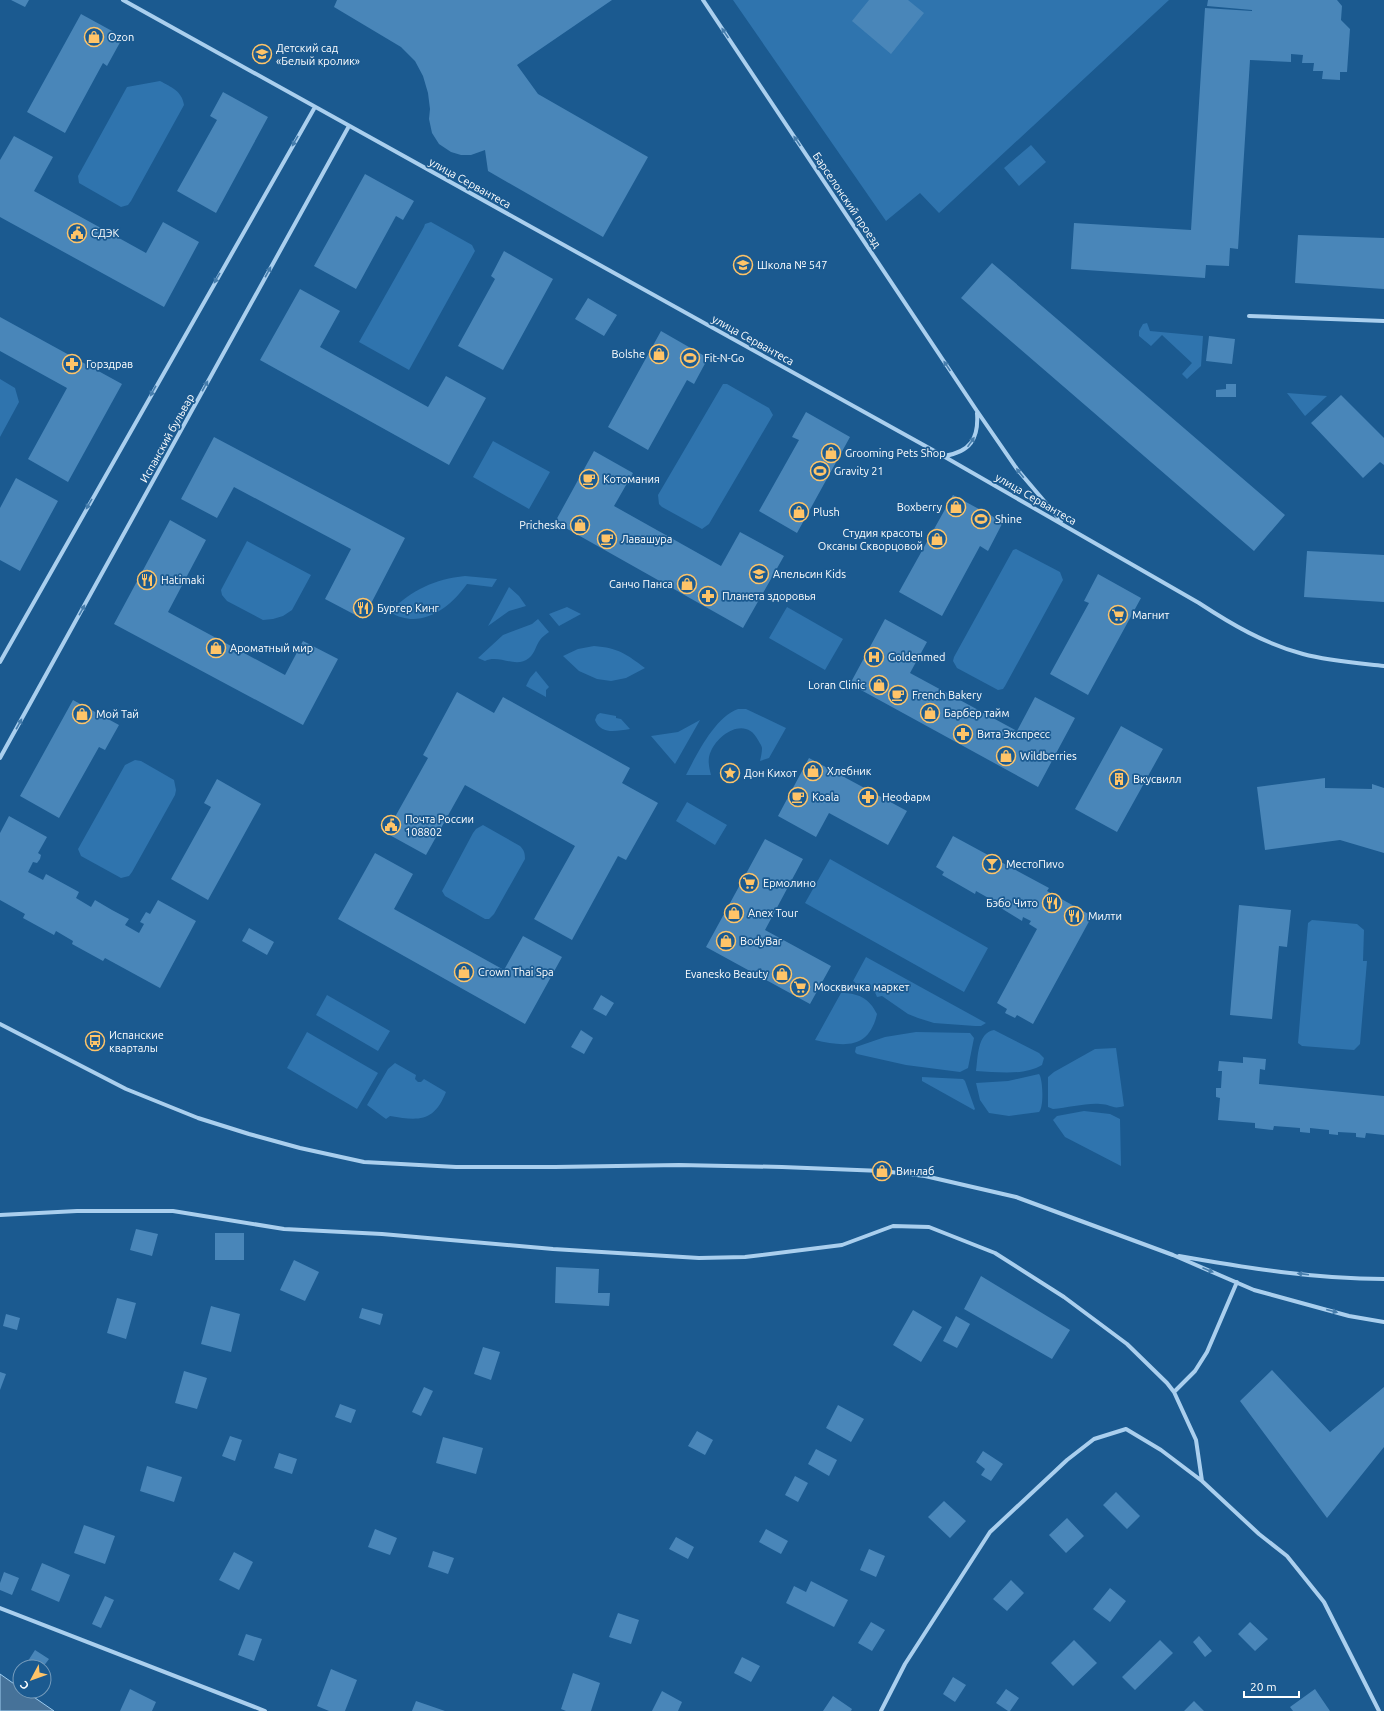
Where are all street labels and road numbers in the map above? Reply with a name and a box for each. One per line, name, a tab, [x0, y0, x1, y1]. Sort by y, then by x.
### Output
street label: Барселонский проезд	[811, 150, 884, 251]
street label: улица Сервантеса	[427, 156, 513, 210]
street label: улица Сервантеса	[710, 313, 796, 367]
street label: Испанский бульвар	[138, 392, 196, 484]
street label: улица Сервантеса	[993, 471, 1079, 527]

